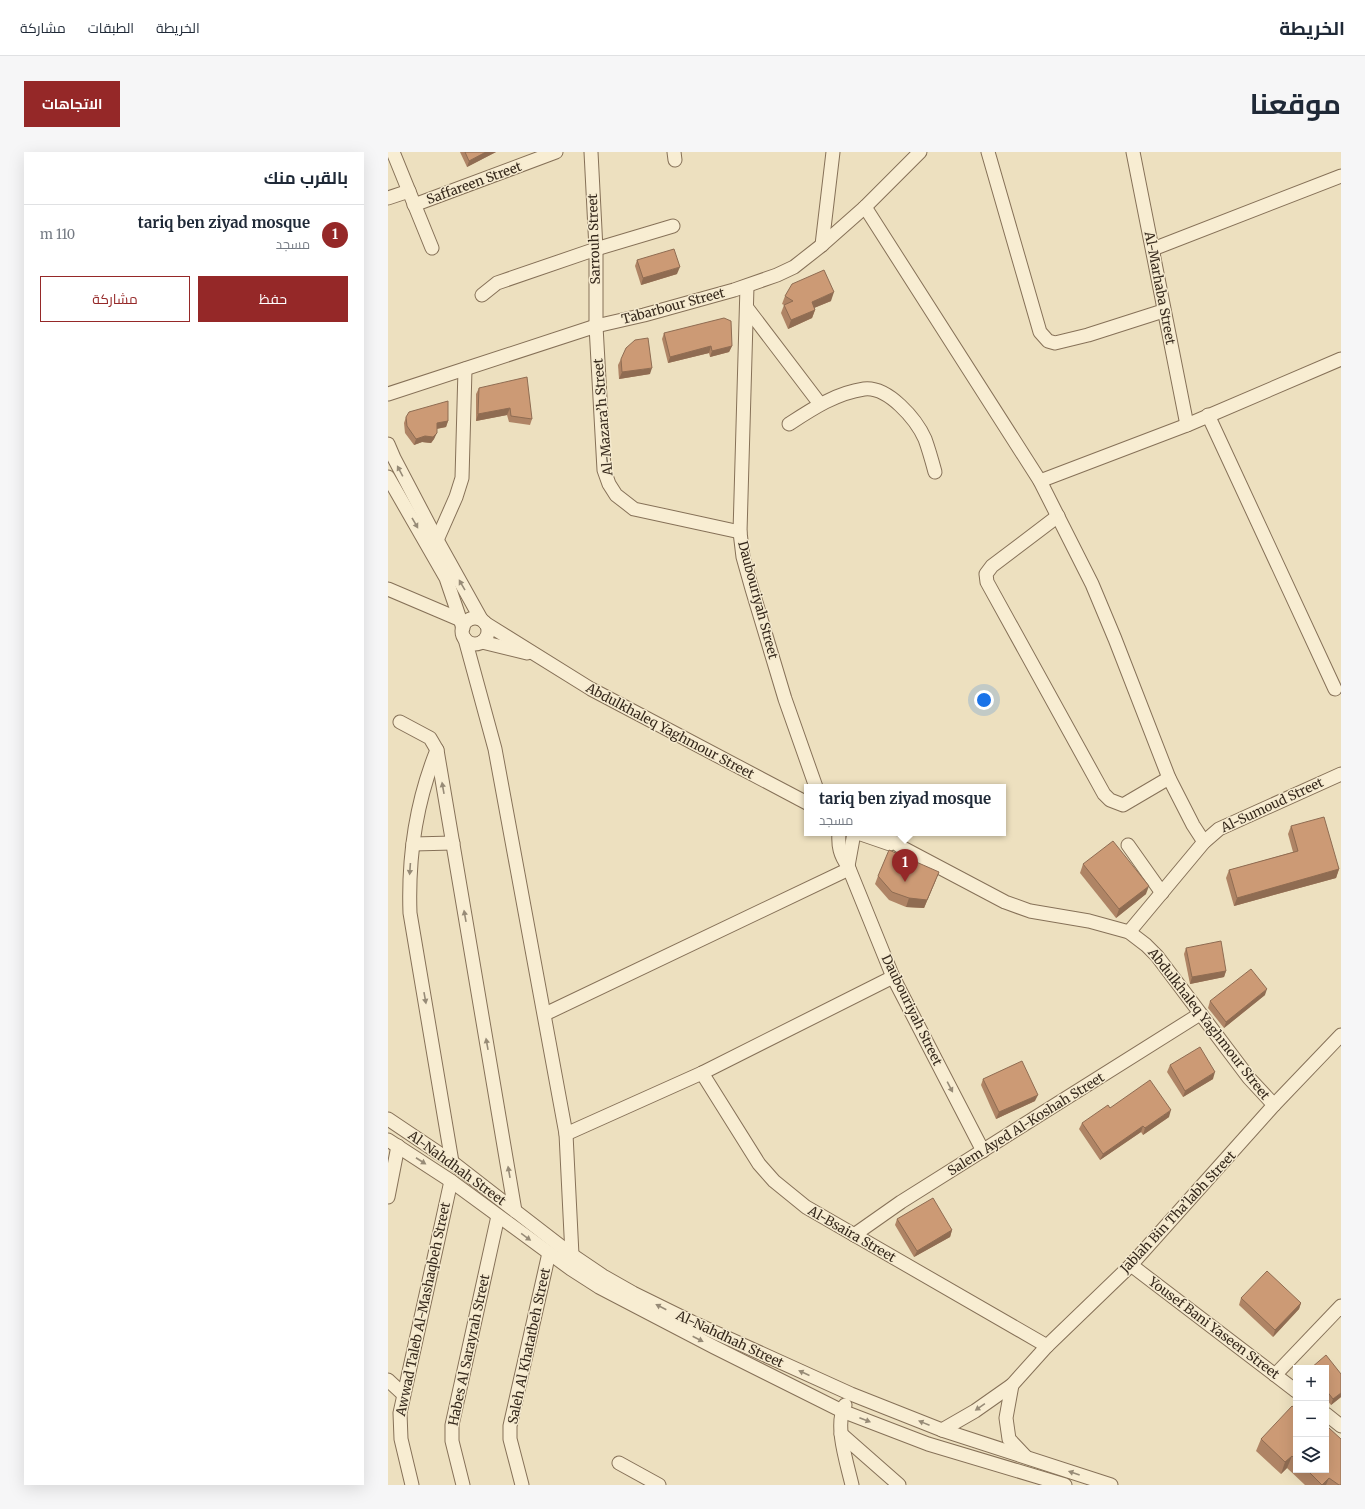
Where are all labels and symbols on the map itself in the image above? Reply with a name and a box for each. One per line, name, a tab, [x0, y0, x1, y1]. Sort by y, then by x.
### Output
street label: Saffareen Street	[424, 158, 524, 208]
street label: Sarrouh Street	[584, 193, 604, 285]
street label: Al-Marhaba Street	[1140, 229, 1179, 346]
street label: Tabarbour Street	[620, 284, 726, 328]
street label: Al-Mazara’h Street	[589, 358, 617, 477]
one-way arrow	[397, 465, 404, 477]
one-way arrow	[411, 517, 418, 529]
street label: Daubouriyah Street	[734, 539, 782, 661]
one-way arrow	[458, 580, 465, 591]
street label: Abdulkhaleq Yaghmour Street	[582, 679, 757, 783]
your location	[974, 690, 994, 710]
street label: Al-Sumoud Street	[1217, 774, 1326, 837]
one-way arrow	[440, 782, 446, 794]
pin: 1	[892, 849, 918, 882]
one-way arrow	[407, 863, 414, 876]
one-way arrow	[462, 910, 468, 922]
street label: Abdulkhaleq Yaghmour Street	[1144, 944, 1274, 1103]
street label: Daubouriyah Street	[878, 952, 946, 1068]
one-way arrow	[422, 992, 428, 1004]
one-way arrow	[484, 1038, 490, 1050]
street label: Salem Ayed Al-Koshah Street	[944, 1069, 1108, 1179]
one-way arrow	[946, 1081, 953, 1092]
street label: Al-Nahdhah Street	[404, 1126, 509, 1209]
street label: Jablah Bin Tha’labh Street	[1116, 1147, 1239, 1278]
one-way arrow	[415, 1157, 426, 1165]
one-way arrow	[506, 1166, 512, 1178]
street label: Awwad Taleb Al-Mashaqbeh Street	[392, 1201, 454, 1418]
street label: Al-Bsaira Street	[804, 1202, 899, 1266]
one-way arrow	[521, 1232, 532, 1241]
street label: Saleh Al Khatatbeh Street	[504, 1266, 554, 1426]
street label: Habes Al Sarayrah Street	[445, 1273, 493, 1427]
street label: Yousef Bani Yaseen Street	[1144, 1273, 1283, 1383]
one-way arrow	[655, 1304, 667, 1310]
street label: Al-Nahdhah Street	[673, 1306, 786, 1371]
one-way arrow	[692, 1336, 703, 1342]
one-way arrow	[799, 1370, 810, 1376]
one-way arrow	[975, 1403, 985, 1411]
one-way arrow	[859, 1417, 870, 1423]
one-way arrow	[918, 1420, 930, 1426]
one-way arrow	[1068, 1470, 1080, 1476]

